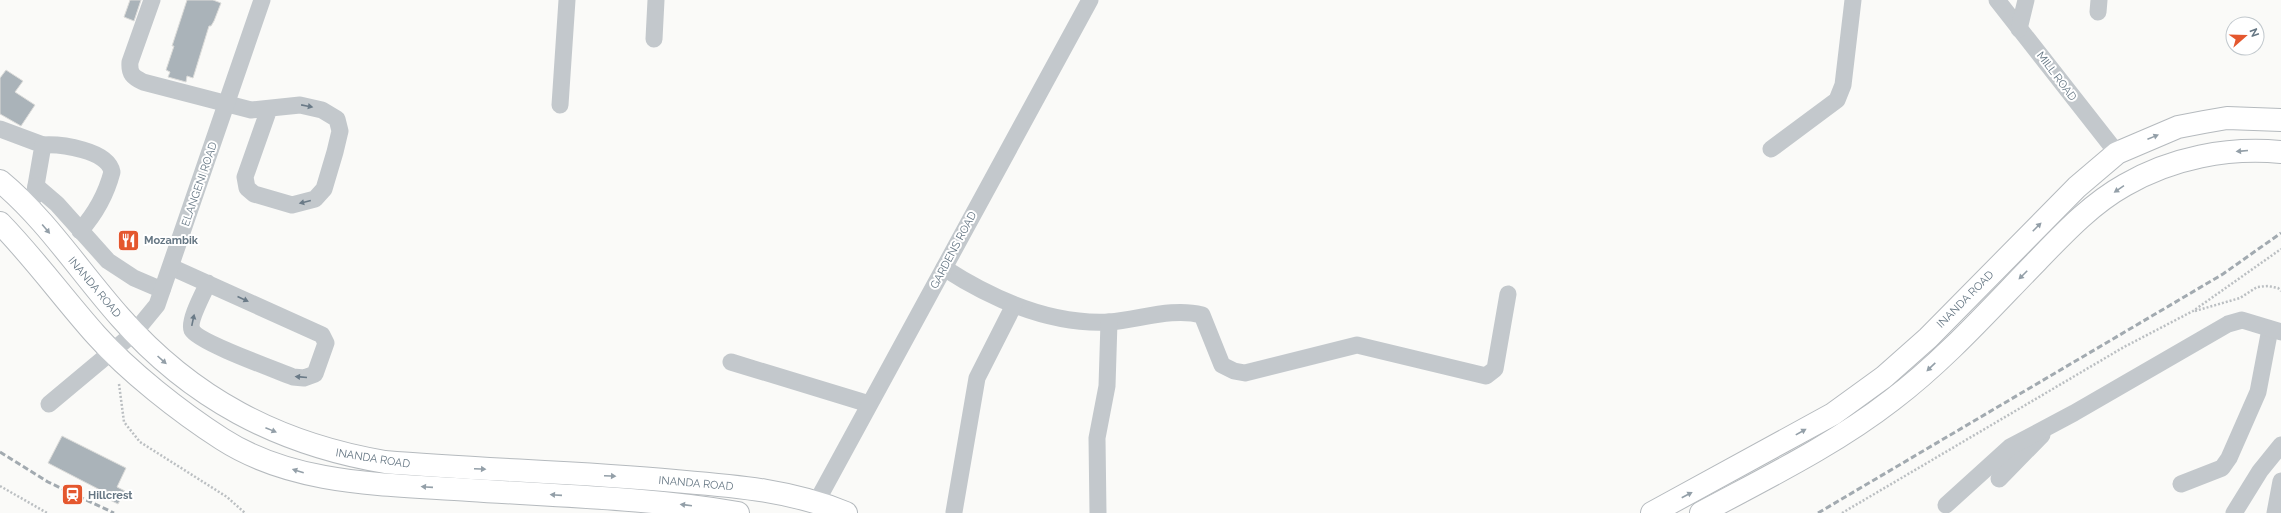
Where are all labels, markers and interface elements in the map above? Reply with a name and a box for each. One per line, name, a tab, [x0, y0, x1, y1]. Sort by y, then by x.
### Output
north arrow	[2225, 16, 2265, 56]
text: N	[2246, 27, 2261, 39]
street label: MILL ROAD	[2034, 49, 2079, 104]
one-way arrow	[301, 104, 313, 110]
one-way arrow	[2147, 134, 2158, 140]
street label: ELANGENI ROAD	[179, 140, 220, 228]
one-way arrow	[2236, 148, 2248, 154]
one-way arrow	[2114, 185, 2124, 193]
one-way arrow	[299, 199, 311, 205]
street label: GARDENS ROAD	[928, 209, 979, 291]
one-way arrow	[2032, 222, 2042, 232]
one-way arrow	[42, 224, 51, 234]
restaurant icon: Mozambik	[116, 227, 142, 253]
place label: Mozambik	[144, 234, 199, 247]
street label: INANDA ROAD	[65, 254, 124, 320]
street label: INANDA ROAD	[1934, 268, 1997, 331]
one-way arrow	[2018, 270, 2028, 280]
one-way arrow	[238, 296, 249, 302]
one-way arrow	[190, 314, 196, 327]
one-way arrow	[157, 356, 167, 365]
one-way arrow	[1926, 362, 1936, 372]
one-way arrow	[295, 374, 307, 381]
one-way arrow	[266, 427, 278, 433]
one-way arrow	[1795, 428, 1806, 435]
street label: INANDA ROAD	[335, 446, 411, 471]
one-way arrow	[474, 466, 486, 473]
one-way arrow	[292, 468, 304, 474]
one-way arrow	[604, 472, 616, 479]
street label: INANDA ROAD	[658, 474, 734, 493]
station icon: Hillcrest	[60, 482, 86, 508]
one-way arrow	[420, 484, 433, 490]
place label: Hillcrest	[88, 489, 133, 502]
one-way arrow	[550, 492, 562, 499]
one-way arrow	[1681, 492, 1693, 498]
one-way arrow	[680, 502, 692, 508]

